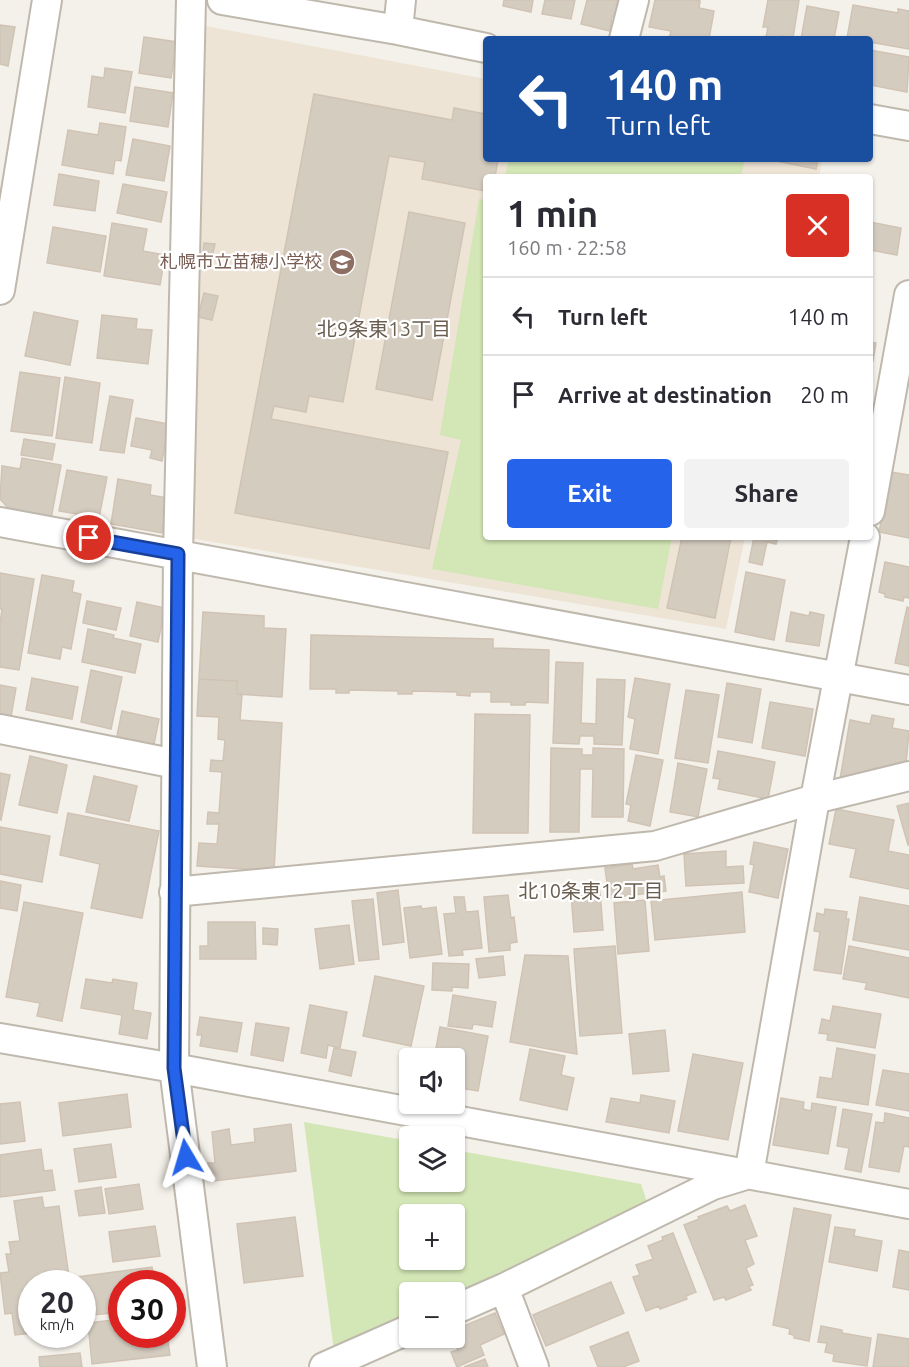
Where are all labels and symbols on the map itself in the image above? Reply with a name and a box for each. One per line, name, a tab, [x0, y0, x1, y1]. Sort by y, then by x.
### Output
school or university icon: 札幌市立苗穂小学校	[327, 247, 357, 277]
place label: 札幌市立苗穂小学校	[160, 251, 322, 271]
district label: 北9条東13丁目	[317, 317, 451, 340]
pin	[63, 512, 114, 563]
district label: 北10条東12丁目	[518, 879, 664, 902]
position arrow	[154, 1125, 218, 1189]
speed limit sign: 30	[108, 1270, 186, 1348]

